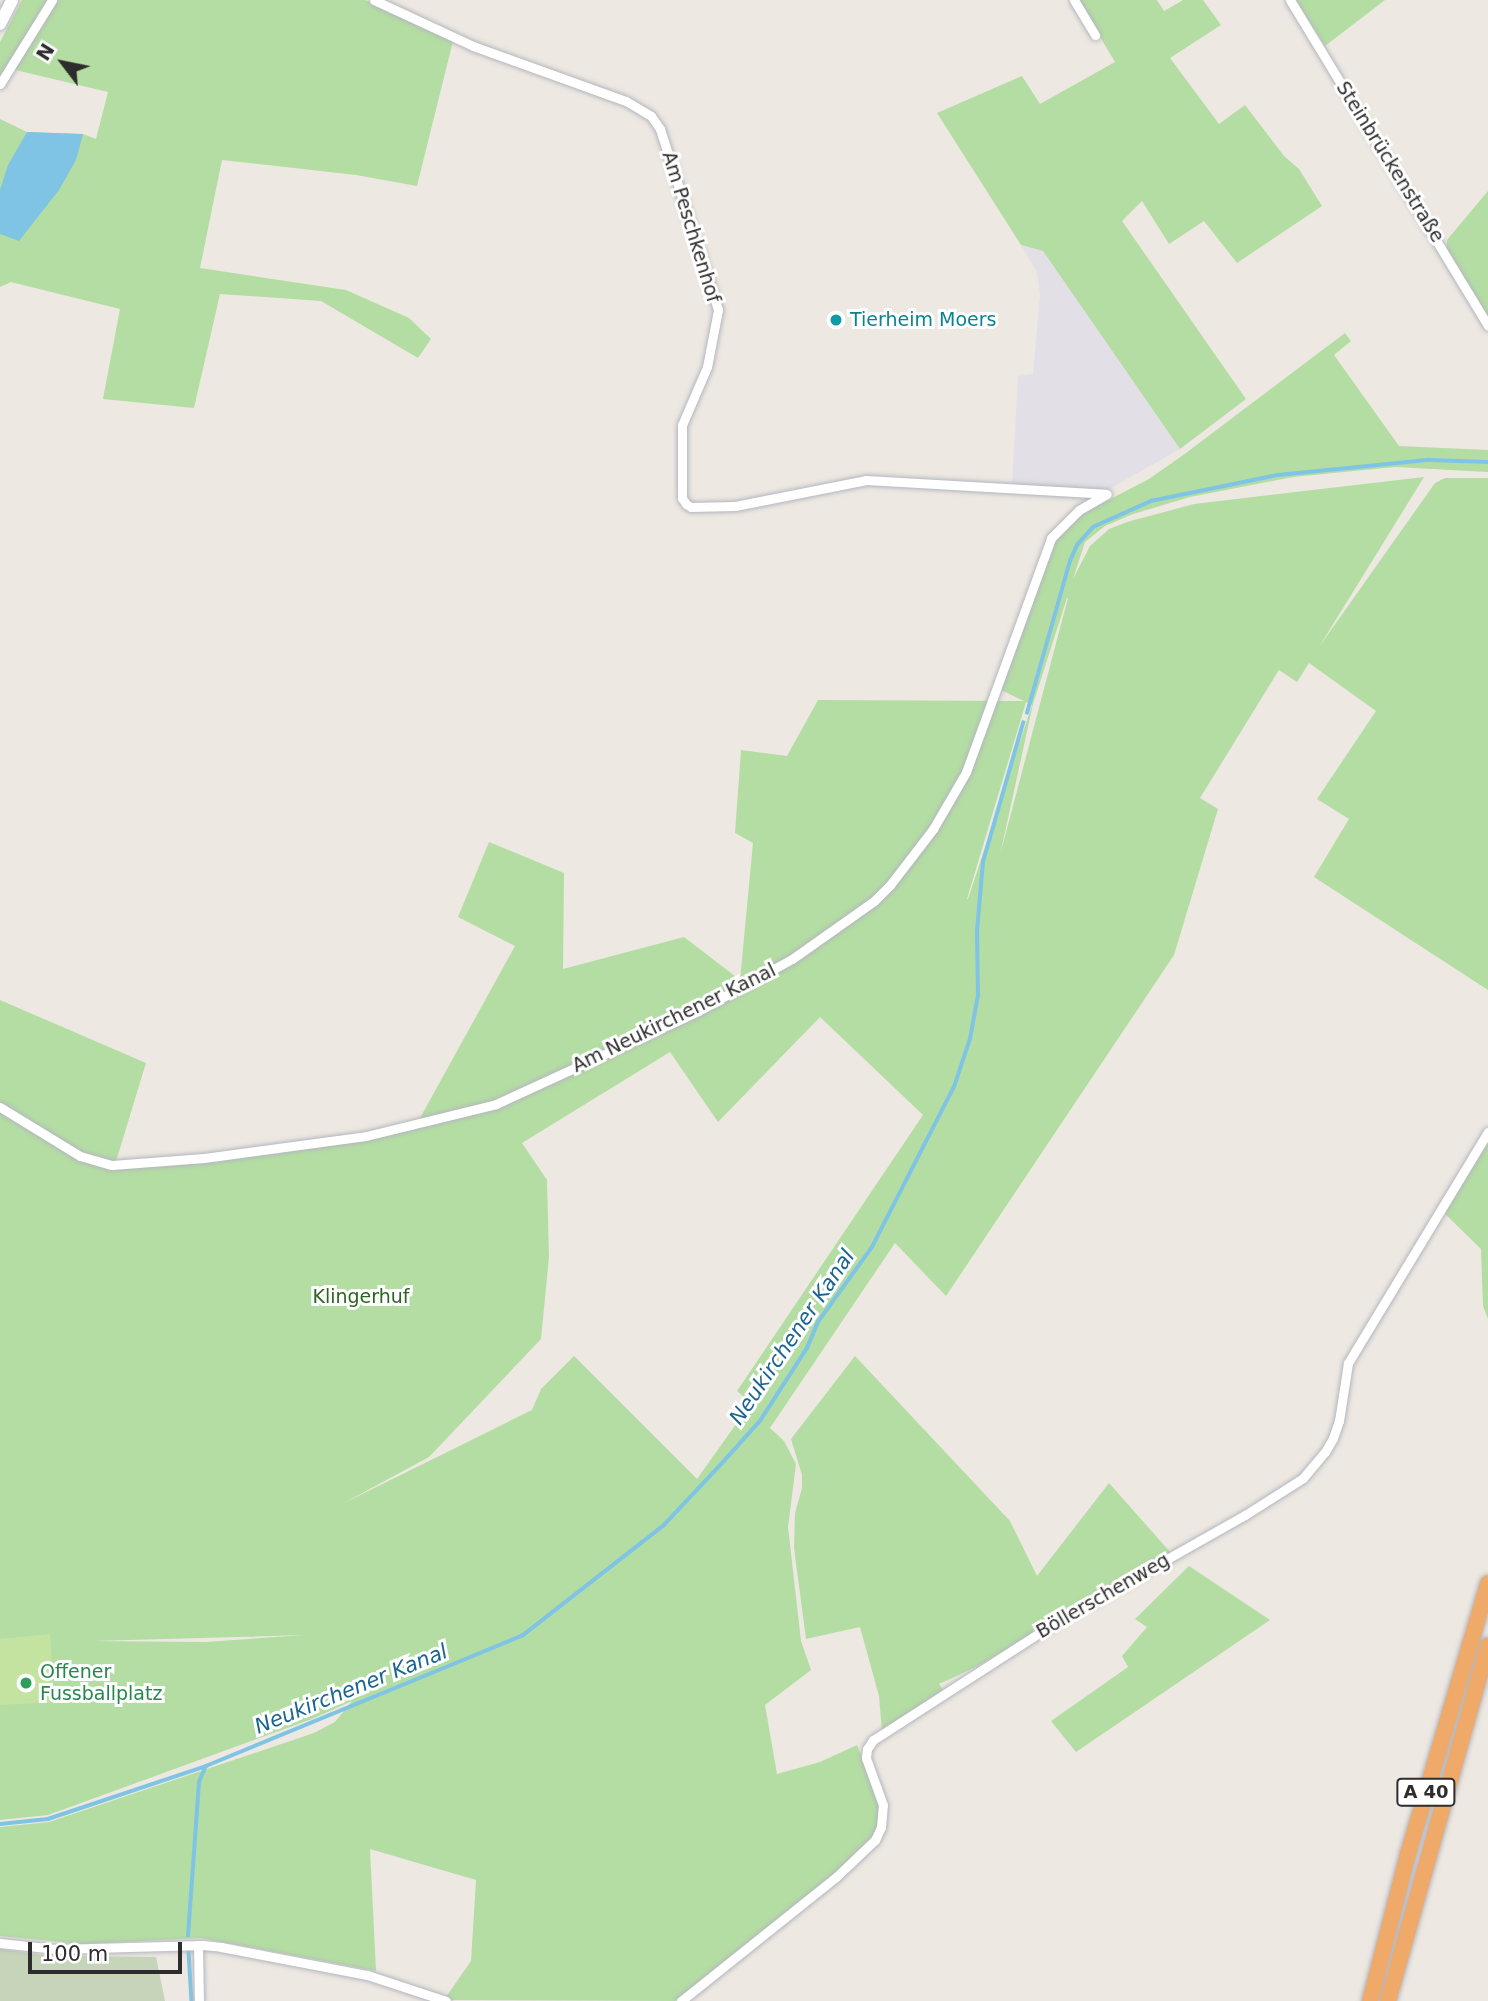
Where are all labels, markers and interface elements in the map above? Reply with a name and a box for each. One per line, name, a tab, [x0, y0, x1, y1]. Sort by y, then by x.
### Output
north arrow	[28, 28, 98, 98]
text: N	[32, 39, 59, 64]
street label: Steinbrückenstraße	[1331, 77, 1449, 247]
street label: Am Peschkenhof	[657, 149, 725, 305]
place label: Tierheim Moers	[850, 309, 996, 331]
marker: Tierheim Moers	[828, 312, 844, 328]
street label: Am Neukirchener Kanal	[568, 959, 780, 1077]
water label: Neukirchener Kanal	[724, 1245, 860, 1429]
park label: Klingerhuf	[312, 1286, 410, 1308]
street label: Böllerschenweg	[1032, 1549, 1174, 1643]
water label: Neukirchener Kanal	[251, 1639, 451, 1739]
place label: Offener Fussballplatz	[40, 1661, 162, 1705]
marker: Offener Fussballplatz	[18, 1675, 34, 1691]
road number: A 40	[1396, 1778, 1456, 1806]
scale bar	[32, 1927, 186, 1971]
text: 100 m	[41, 1942, 108, 1966]

